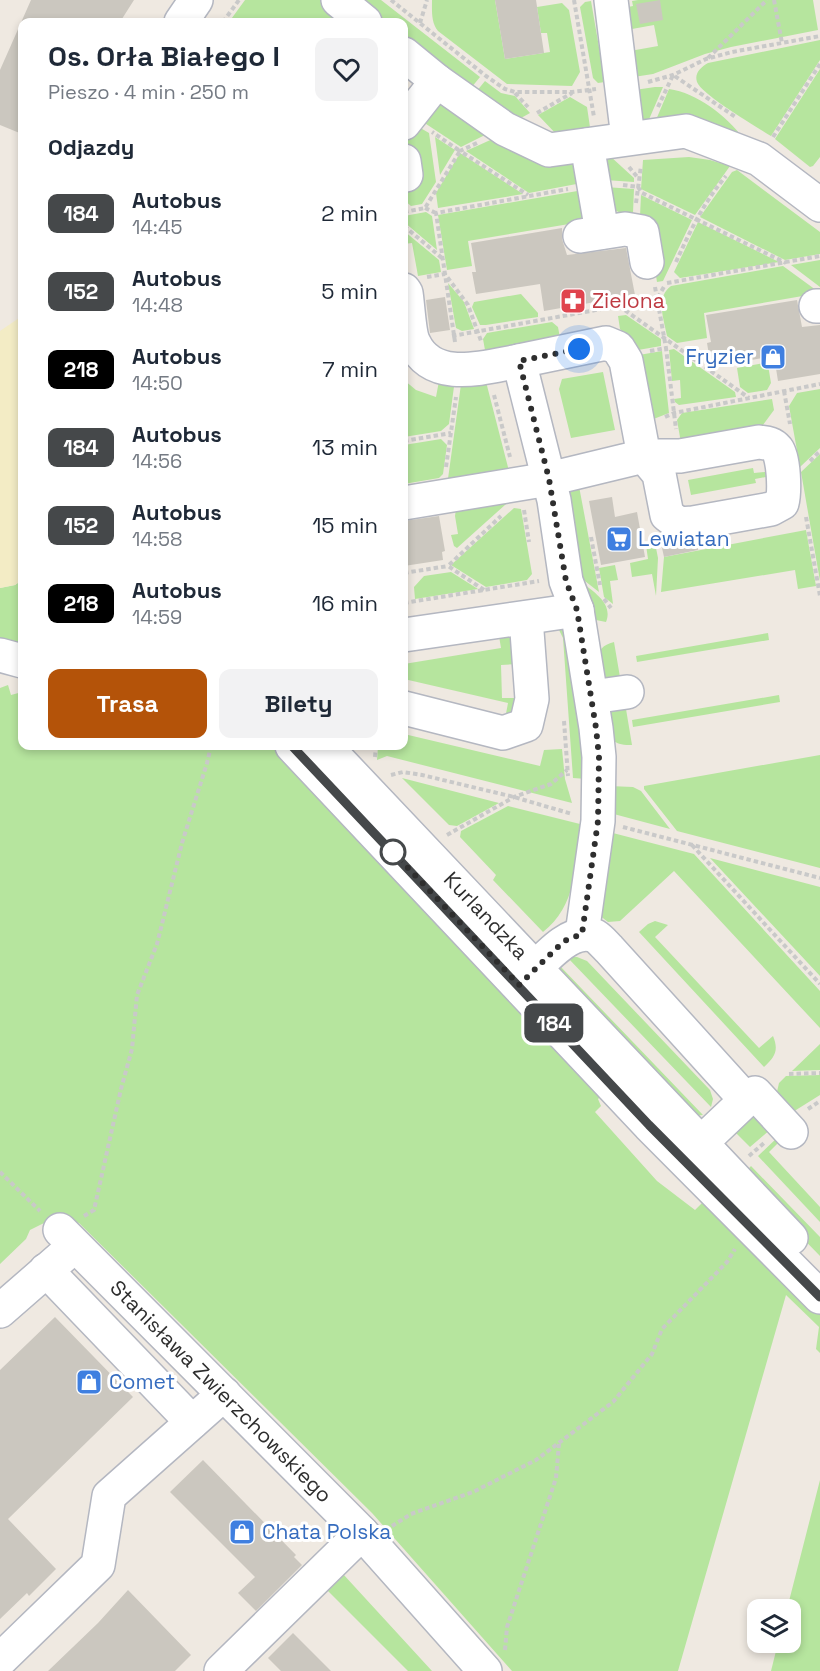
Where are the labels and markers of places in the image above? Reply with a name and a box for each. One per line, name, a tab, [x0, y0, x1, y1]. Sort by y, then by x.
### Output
pharmacy icon: Zielona	[558, 286, 588, 316]
place label: Zielona	[592, 287, 665, 314]
shop icon: Fryzier	[758, 342, 788, 372]
place label: Fryzier	[685, 343, 754, 370]
supermarket icon: Lewiatan	[604, 524, 634, 554]
place label: Lewiatan	[638, 525, 730, 552]
unlabelled marker	[380, 839, 406, 865]
shop icon: Comet	[74, 1367, 104, 1397]
place label: Comet	[109, 1368, 175, 1395]
shop icon: Chata Polska	[227, 1517, 257, 1547]
place label: Chata Polska	[262, 1518, 391, 1545]

